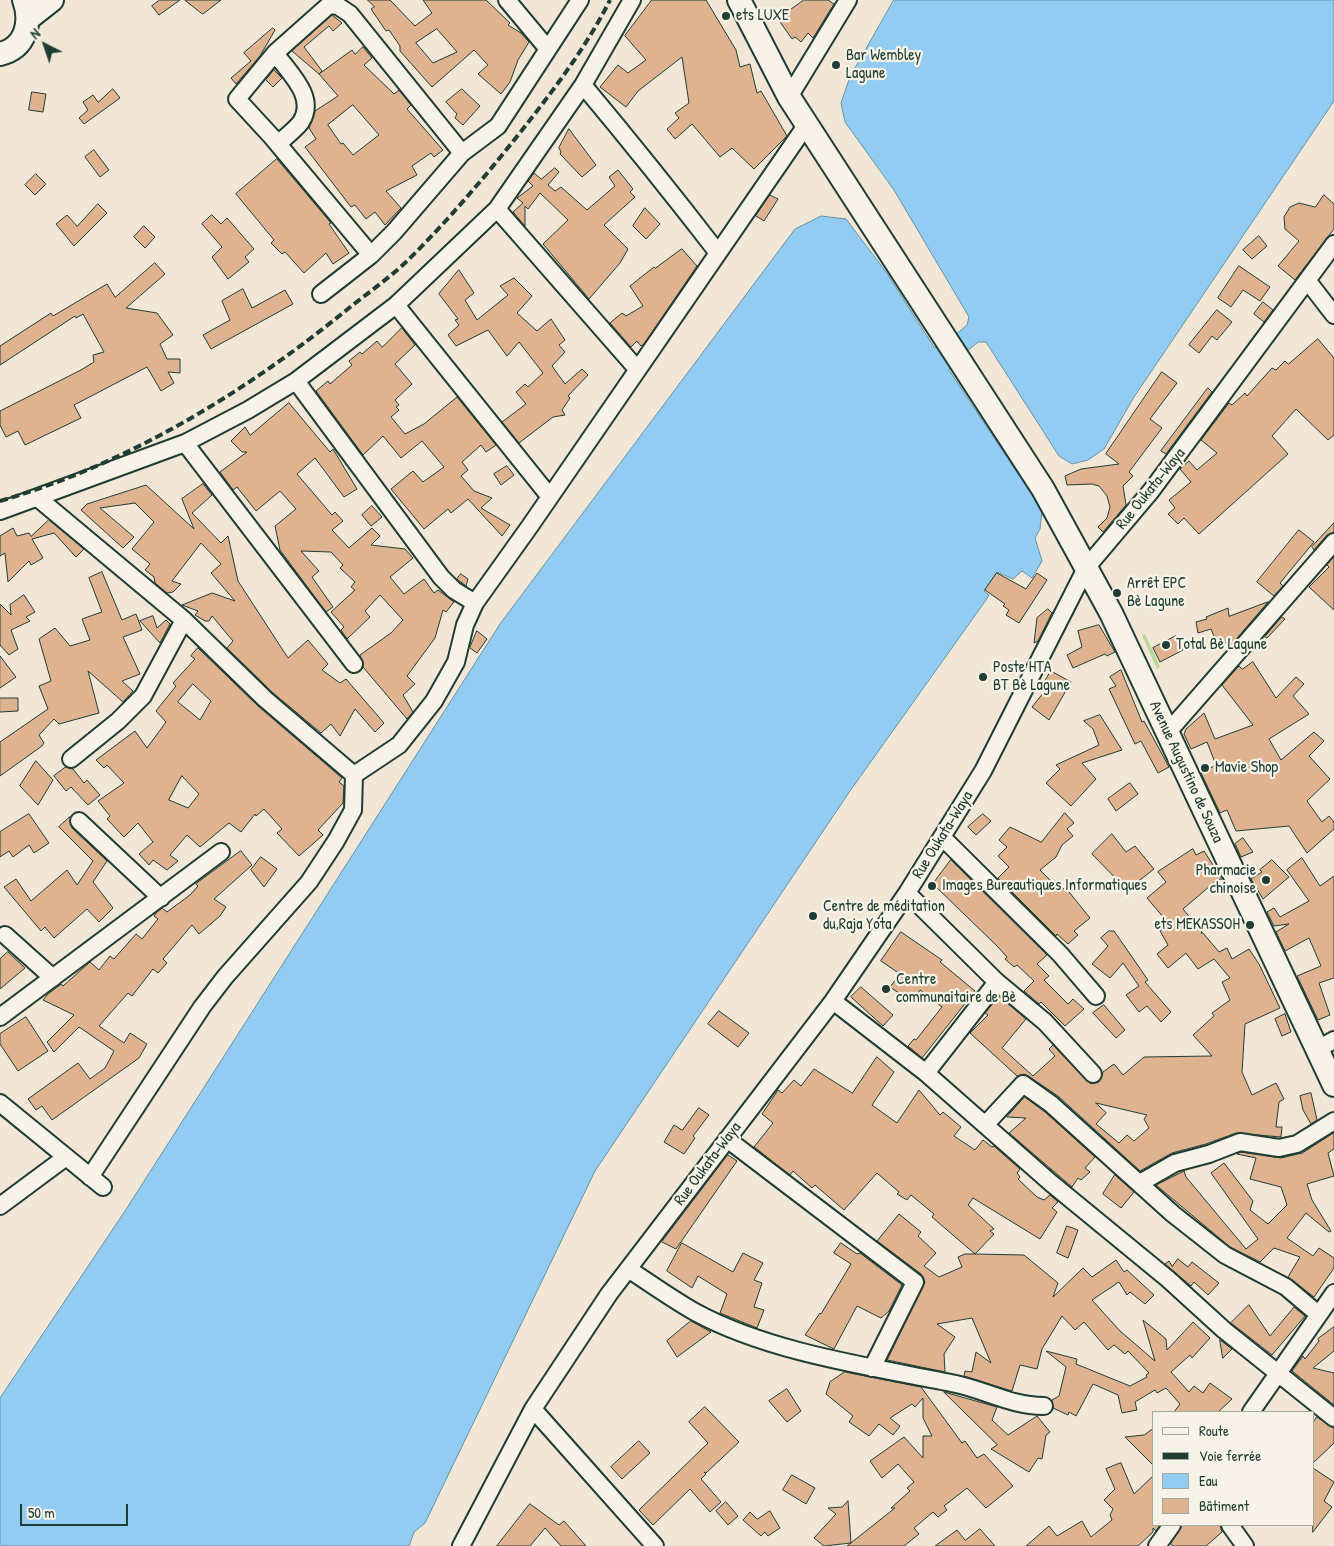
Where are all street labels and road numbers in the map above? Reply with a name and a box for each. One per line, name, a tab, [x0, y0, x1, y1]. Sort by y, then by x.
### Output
street label: Rue Oukata-Waya	[1112, 444, 1190, 534]
street label: Avenue Augustino de Souza	[1145, 698, 1227, 846]
street label: Rue Oukata-Waya	[909, 788, 977, 882]
street label: Rue Oukata-Waya	[670, 1119, 746, 1209]

